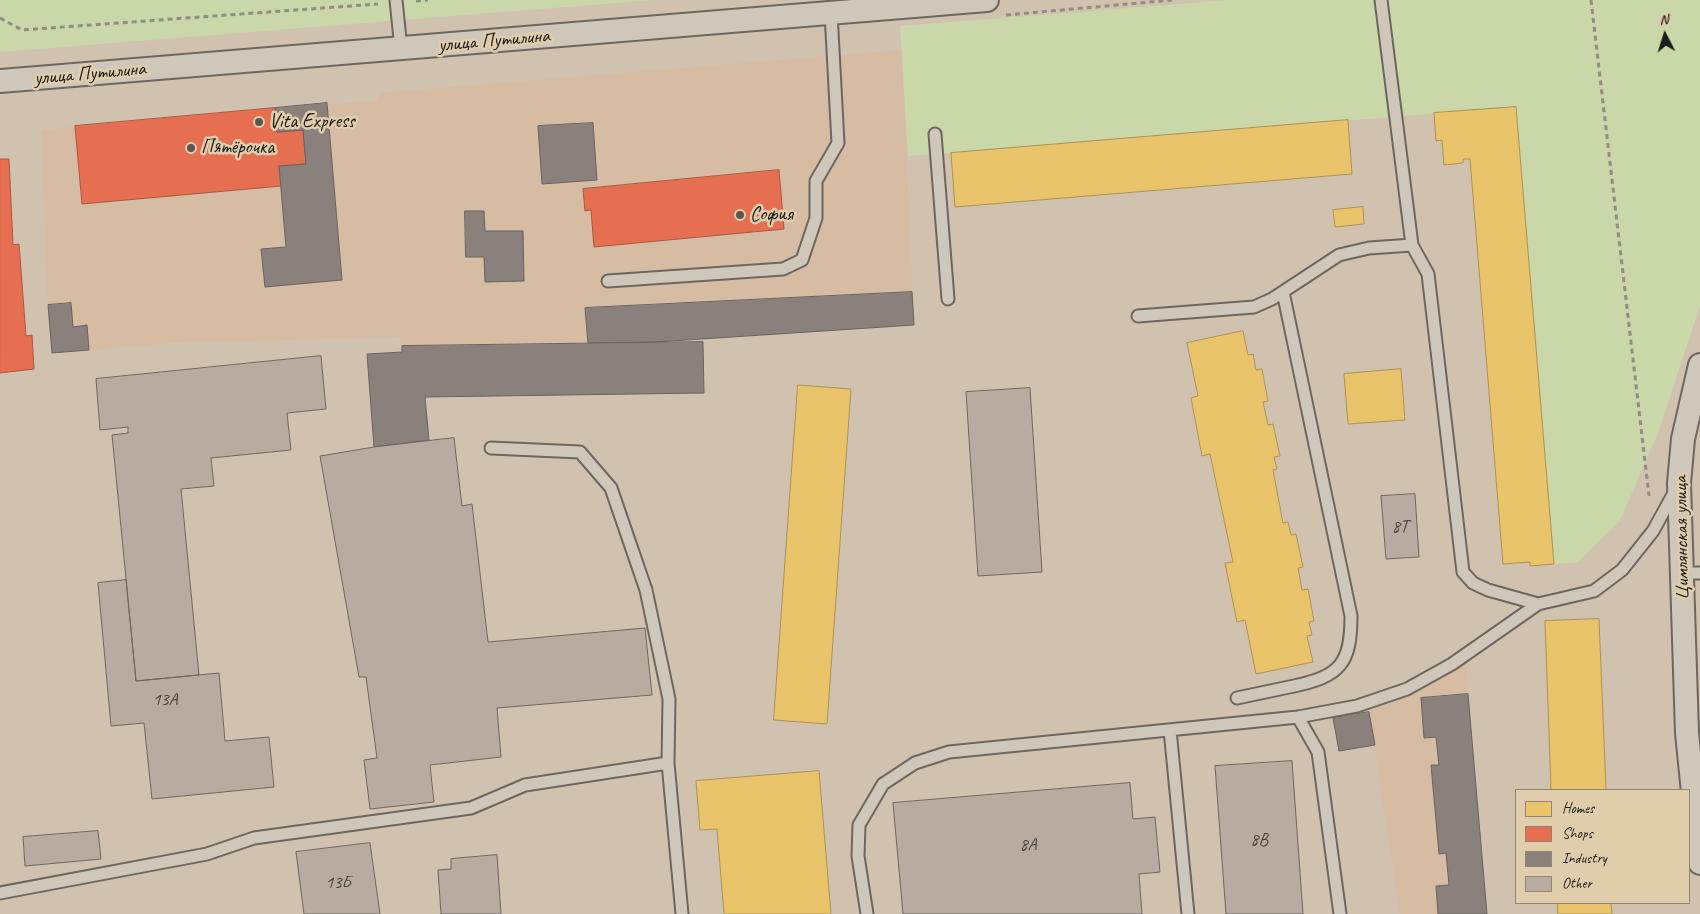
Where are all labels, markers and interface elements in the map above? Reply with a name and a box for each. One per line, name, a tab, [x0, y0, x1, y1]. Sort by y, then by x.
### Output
north arrow	[1640, 10, 1690, 60]
text: N	[1659, 11, 1669, 28]
street label: улица Путилина	[437, 24, 551, 58]
street label: улица Путилина	[33, 57, 147, 91]
place label: Vita Express	[269, 110, 355, 134]
marker: Vita Express	[253, 116, 265, 128]
place label: Пятёрочка	[201, 136, 274, 160]
marker: Пятёрочка	[185, 142, 197, 154]
place label: София	[750, 203, 793, 227]
marker: София	[734, 209, 746, 221]
street label: Цимлянская улица	[1669, 476, 1695, 600]
house number: 8Т	[1392, 516, 1408, 538]
house number: 13А	[152, 689, 178, 711]
legend	[1515, 789, 1690, 904]
text: Homes	[1562, 799, 1594, 818]
text: Shops	[1562, 824, 1593, 843]
house number: 8В	[1250, 829, 1268, 851]
house number: 8А	[1019, 834, 1037, 856]
text: Industry	[1562, 849, 1607, 868]
house number: 13Б	[325, 872, 351, 894]
text: Other	[1562, 874, 1592, 893]

